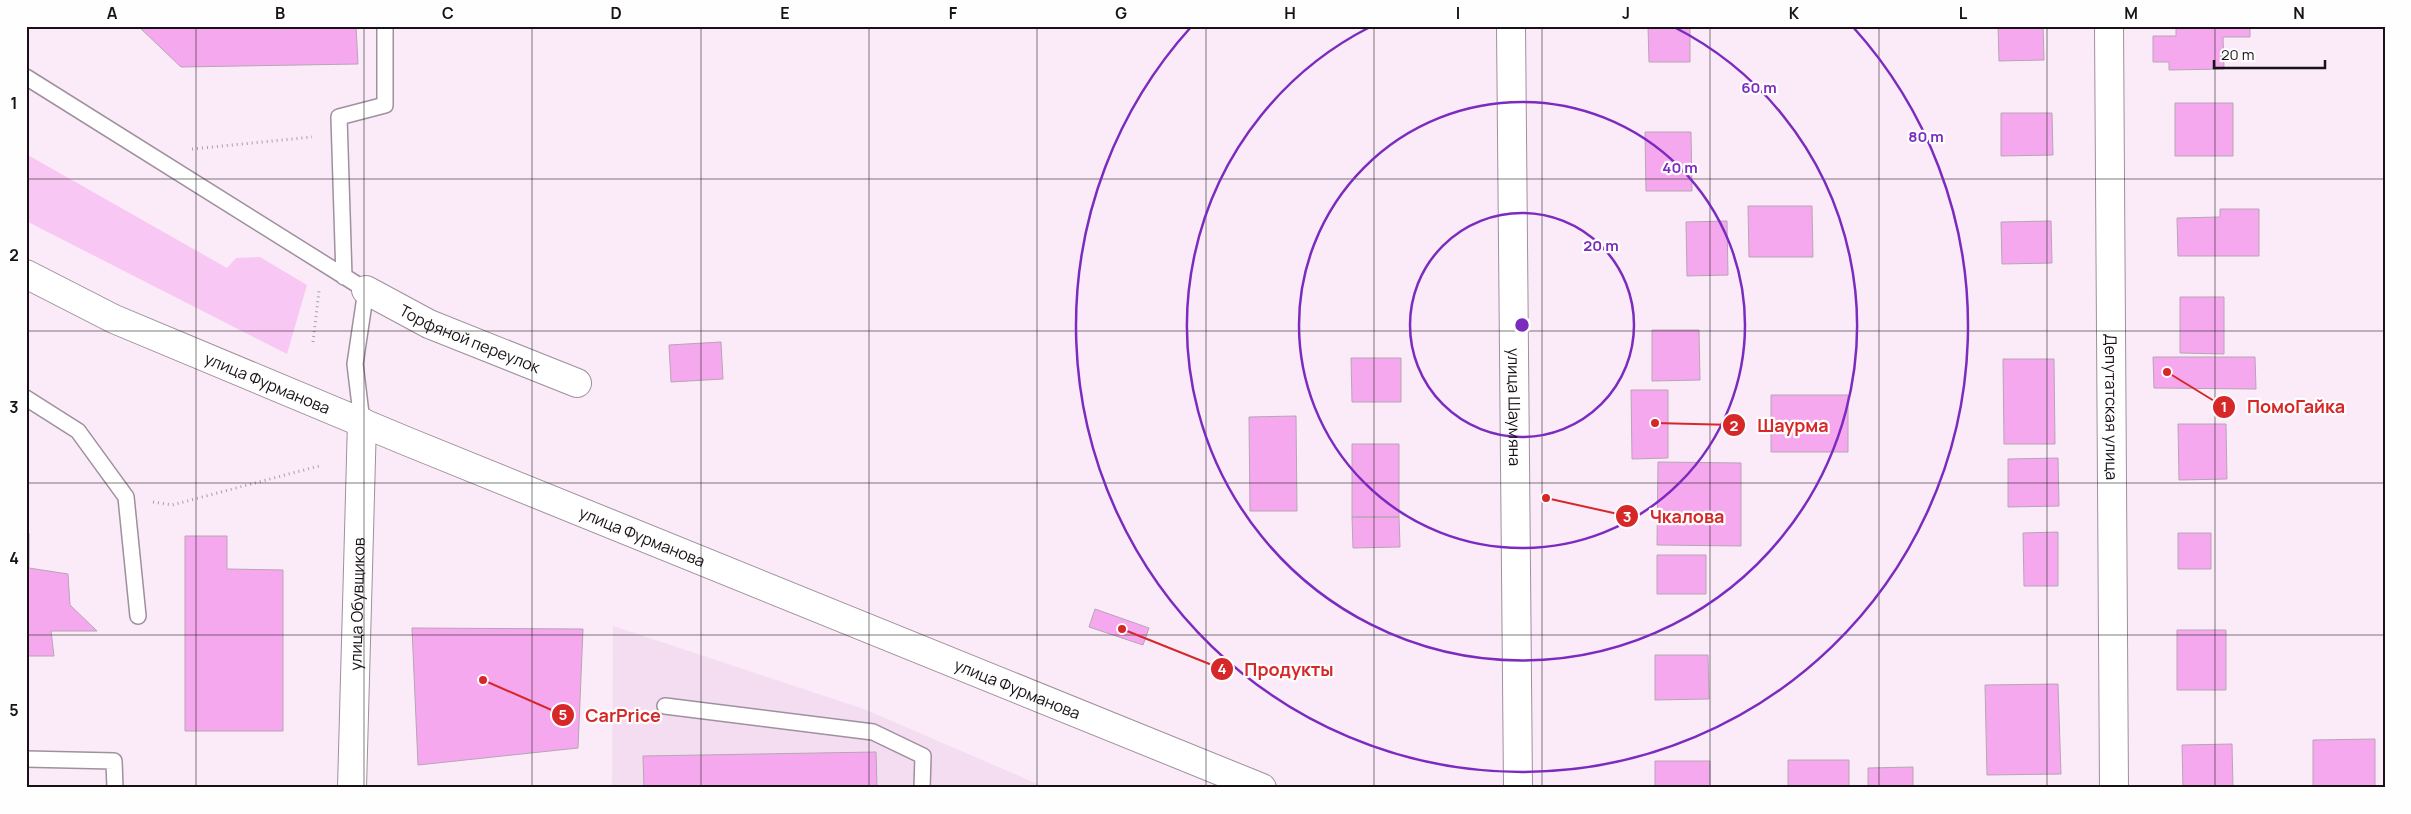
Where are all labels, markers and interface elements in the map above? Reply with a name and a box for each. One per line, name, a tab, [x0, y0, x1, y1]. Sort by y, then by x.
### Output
text: A	[107, 2, 118, 24]
text: B	[275, 2, 285, 24]
text: C	[442, 2, 454, 24]
text: D	[610, 2, 622, 24]
text: E	[780, 2, 790, 24]
text: F	[949, 2, 958, 24]
text: G	[1115, 2, 1127, 24]
text: H	[1284, 2, 1296, 24]
text: I	[1456, 2, 1460, 24]
text: J	[1622, 2, 1630, 24]
text: K	[1789, 2, 1800, 24]
text: L	[1959, 2, 1968, 24]
text: M	[2124, 2, 2138, 24]
text: N	[2293, 2, 2305, 24]
scale bar	[2214, 38, 2325, 70]
text: 20 m	[2221, 44, 2254, 65]
text: 60 m	[1741, 77, 1777, 98]
text: 1	[10, 92, 18, 114]
text: 80 m	[1908, 126, 1944, 147]
text: 40 m	[1662, 157, 1698, 178]
text: 20 m	[1583, 235, 1619, 256]
text: 2	[9, 244, 19, 266]
street label: Торфяной переулок	[396, 299, 544, 379]
centre of rings	[1513, 316, 1531, 334]
street label: Депутатская улица	[2100, 334, 2123, 480]
street label: улица Фурманова	[201, 347, 333, 419]
street label: улица Шаумяна	[1503, 348, 1526, 466]
callout: ПомоГайка	[2212, 391, 2355, 424]
text: ПомоГайка	[2247, 394, 2345, 418]
text: 3	[9, 396, 19, 418]
text: 1	[2221, 396, 2227, 417]
callout: Шаурма	[1722, 409, 1838, 442]
text: Шаурма	[1757, 413, 1829, 437]
text: 2	[1730, 415, 1739, 436]
callout: Чкалова	[1615, 500, 1734, 533]
street label: улица Фурманова	[576, 501, 708, 572]
text: Чкалова	[1650, 504, 1724, 528]
text: 3	[1623, 506, 1631, 527]
street label: улица Обувщиков	[344, 537, 370, 671]
text: 4	[9, 547, 19, 569]
street label: улица Фурманова	[951, 653, 1084, 724]
callout: Продукты	[1210, 653, 1344, 686]
text: Продукты	[1244, 657, 1334, 681]
text: 4	[1217, 658, 1227, 679]
text: 5	[9, 699, 19, 721]
callout: CarPrice	[551, 699, 671, 732]
text: CarPrice	[585, 703, 661, 727]
text: 5	[559, 704, 568, 725]

